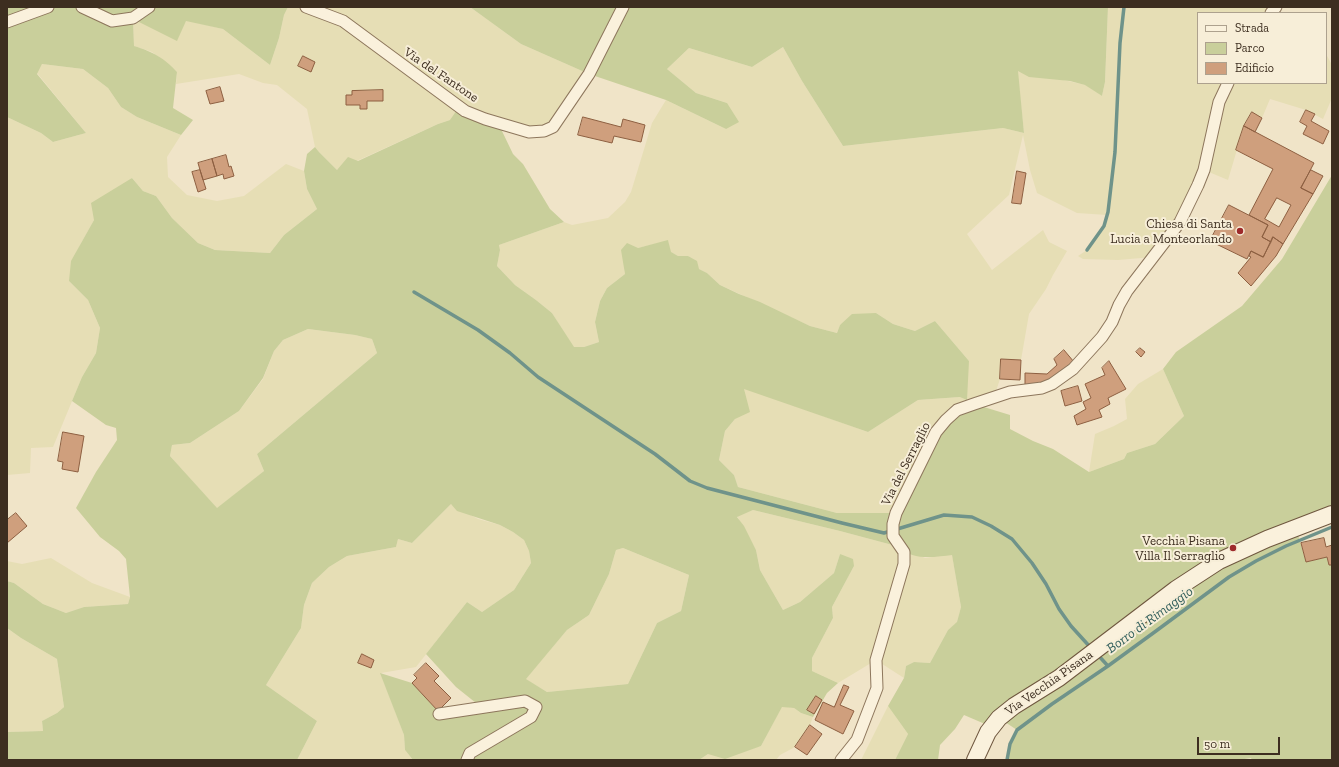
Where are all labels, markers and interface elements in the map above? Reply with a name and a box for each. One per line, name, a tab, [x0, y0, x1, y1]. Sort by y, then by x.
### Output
legend	[1197, 12, 1327, 84]
text: Strada	[1235, 21, 1269, 35]
text: Parco	[1235, 41, 1264, 55]
street label: Via del Fantone	[401, 44, 481, 106]
text: Edificio	[1235, 61, 1274, 75]
place label: Chiesa di Santa Lucia a Monteorlando	[1110, 216, 1232, 247]
marker: Chiesa di Santa Lucia a Monteorlando	[1235, 226, 1245, 236]
street label: Via del Serraglio	[878, 420, 934, 508]
place label: Vecchia Pisana Villa Il Serraglio	[1135, 533, 1225, 564]
marker: Vecchia Pisana Villa Il Serraglio	[1228, 543, 1238, 553]
water label: Borro di Rimaggio	[1103, 583, 1197, 657]
street label: Via Vecchia Pisana	[1002, 647, 1096, 719]
scale bar	[1199, 729, 1282, 755]
text: 50 m	[1204, 737, 1230, 751]

